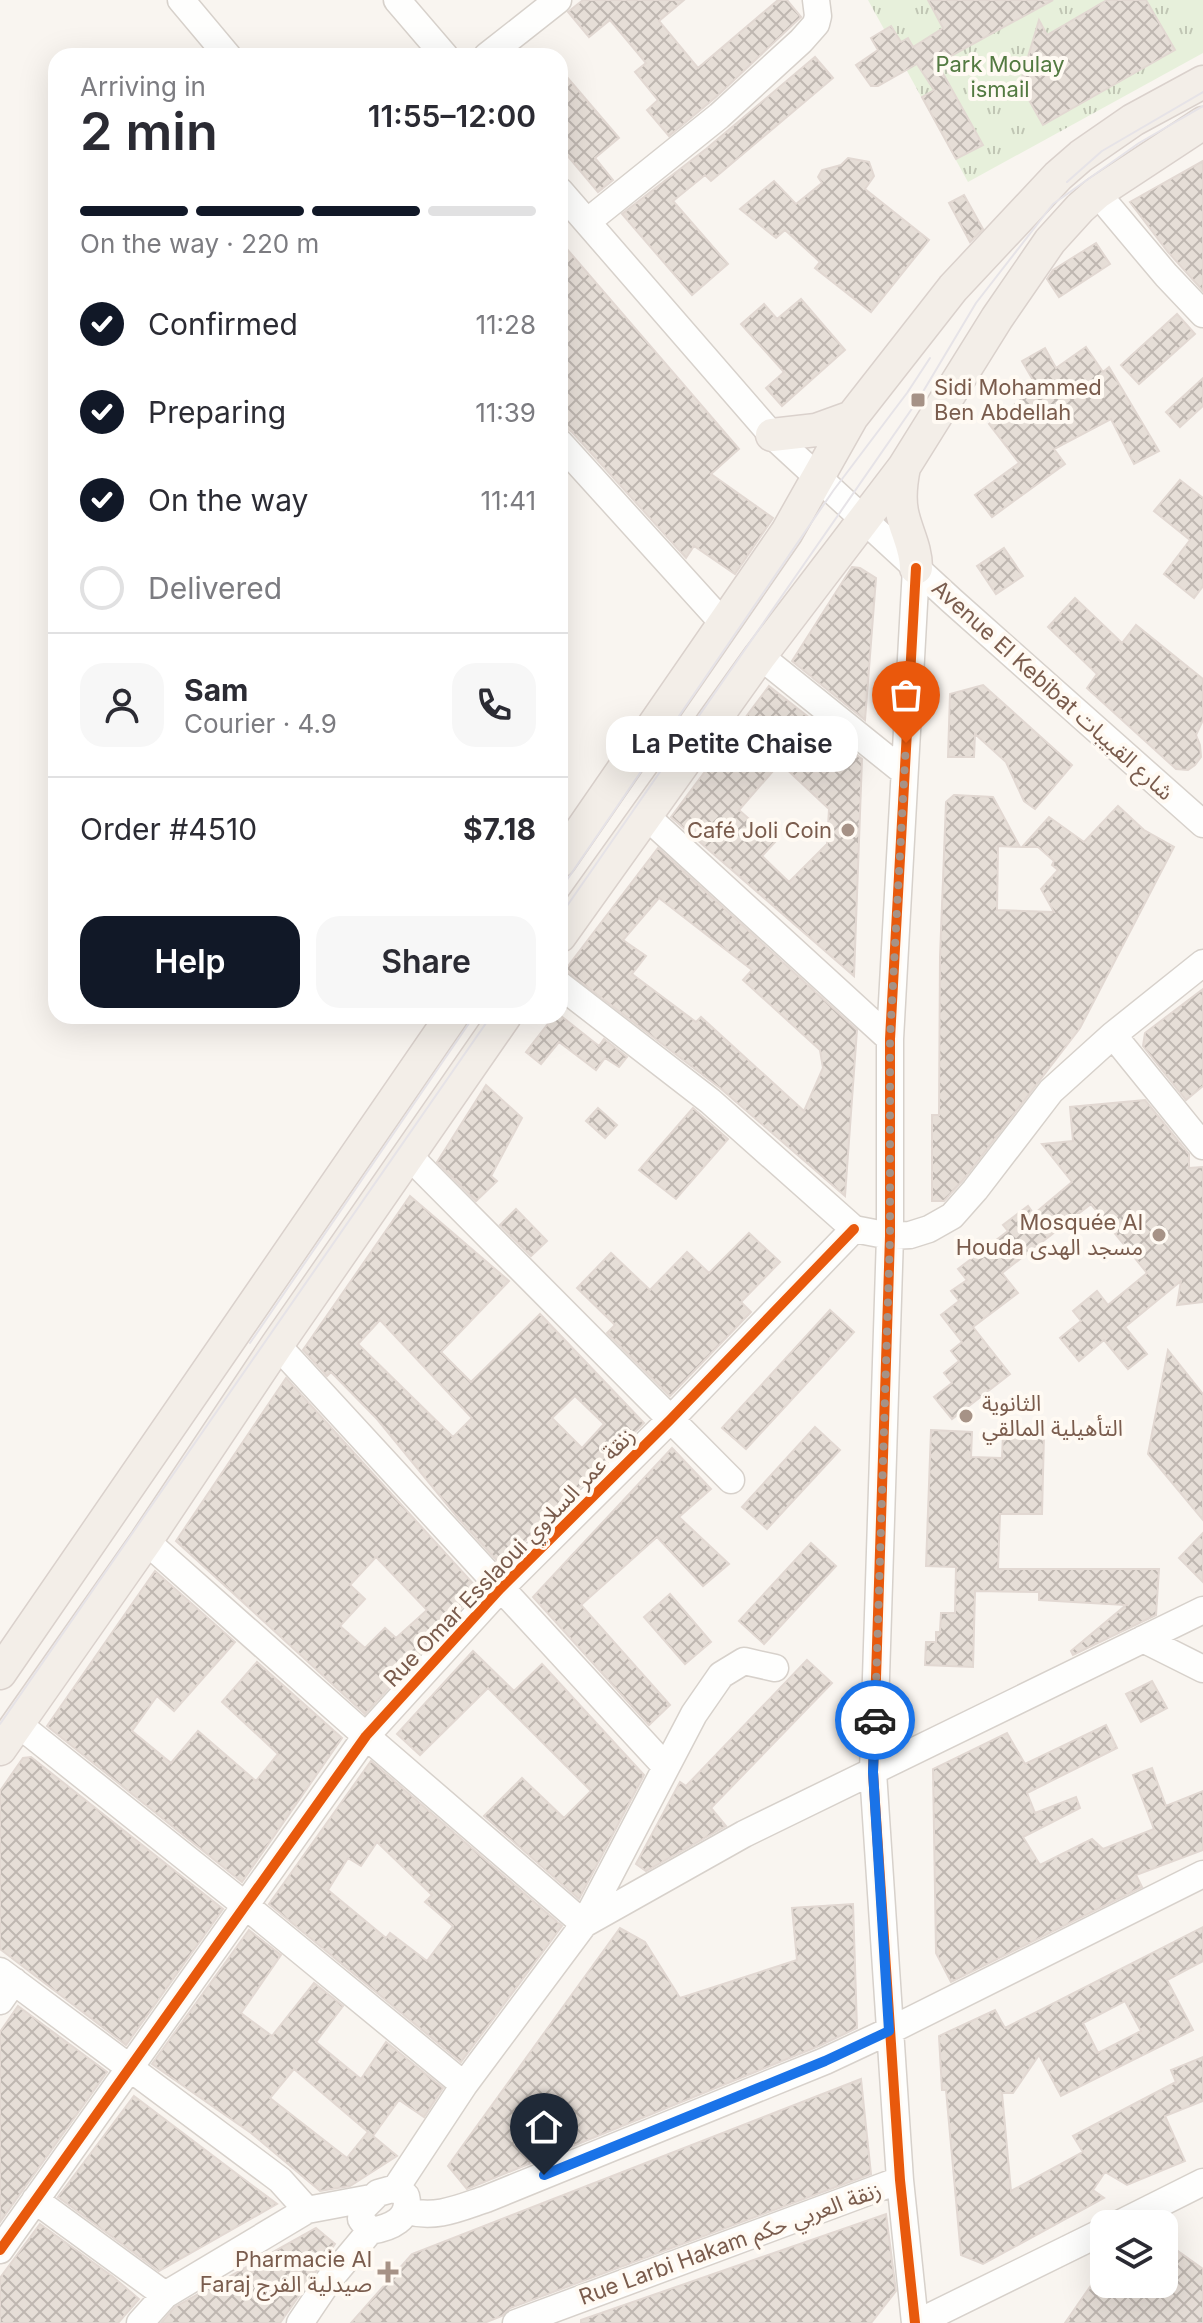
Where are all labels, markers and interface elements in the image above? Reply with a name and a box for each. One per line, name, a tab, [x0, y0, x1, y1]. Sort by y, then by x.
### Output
park label: Park Moulay ismail	[935, 51, 1065, 102]
text: Arriving in	[80, 71, 206, 102]
text: 11:55–12:00	[368, 98, 536, 134]
text: 2 min	[80, 100, 218, 163]
text: On the way · 220 m	[80, 228, 319, 259]
icon: check	[80, 302, 124, 346]
text: Confirmed	[148, 306, 298, 342]
text: 11:28	[475, 309, 536, 340]
place label: Sidi Mohammed Ben Abdellah	[934, 374, 1102, 425]
icon: check	[80, 390, 124, 434]
marker: Sidi Mohammed Ben Abdellah	[909, 391, 927, 409]
text: Preparing	[148, 394, 286, 430]
text: 11:39	[475, 397, 536, 428]
icon: check	[80, 478, 124, 522]
text: On the way	[148, 482, 308, 518]
text: 11:41	[480, 485, 536, 516]
text: Delivered	[148, 570, 282, 606]
street label: Avenue El Kebibat شارع القبيبات	[924, 575, 1179, 808]
pin	[872, 661, 940, 743]
button: person	[80, 663, 164, 747]
button: phone	[452, 663, 536, 747]
text: Sam	[184, 672, 248, 708]
icon: bag	[884, 673, 928, 717]
text: Courier · 4.9	[184, 708, 337, 739]
callout: La Petite Chaise	[606, 715, 858, 771]
text: La Petite Chaise	[631, 728, 833, 759]
text: Order #4510	[80, 811, 257, 847]
text: $7.18	[463, 811, 536, 847]
place label: Café Joli Coin	[687, 817, 832, 843]
marker: Café Joli Coin	[839, 821, 857, 839]
button: Help	[80, 916, 300, 1008]
button: Share	[316, 916, 536, 1008]
place label: Mosquée Al Houda مسجد الهدى	[956, 1209, 1143, 1260]
marker: Mosquée Al Houda مسجد الهدى	[1150, 1226, 1168, 1244]
place label: الثانوية التأهيلية المالقي	[982, 1390, 1123, 1445]
marker: الثانوية التأهيلية المالقي	[957, 1407, 975, 1425]
street label: Rue Omar Esslaoui زنقة عمر السلاوي	[378, 1422, 643, 1695]
courier	[835, 1680, 915, 1760]
icon: car	[853, 1698, 897, 1742]
pin	[510, 2093, 578, 2175]
icon: home	[522, 2105, 566, 2149]
street label: Rue Larbi Hakam زنقة العربي حكم	[575, 2176, 886, 2314]
map controls	[1090, 2210, 1178, 2298]
button: layers	[1090, 2210, 1178, 2298]
place label: Pharmacie Al Faraj صيدلية الفرج	[200, 2246, 372, 2301]
marker: Pharmacie Al Faraj صيدلية الفرج	[379, 2263, 397, 2281]

